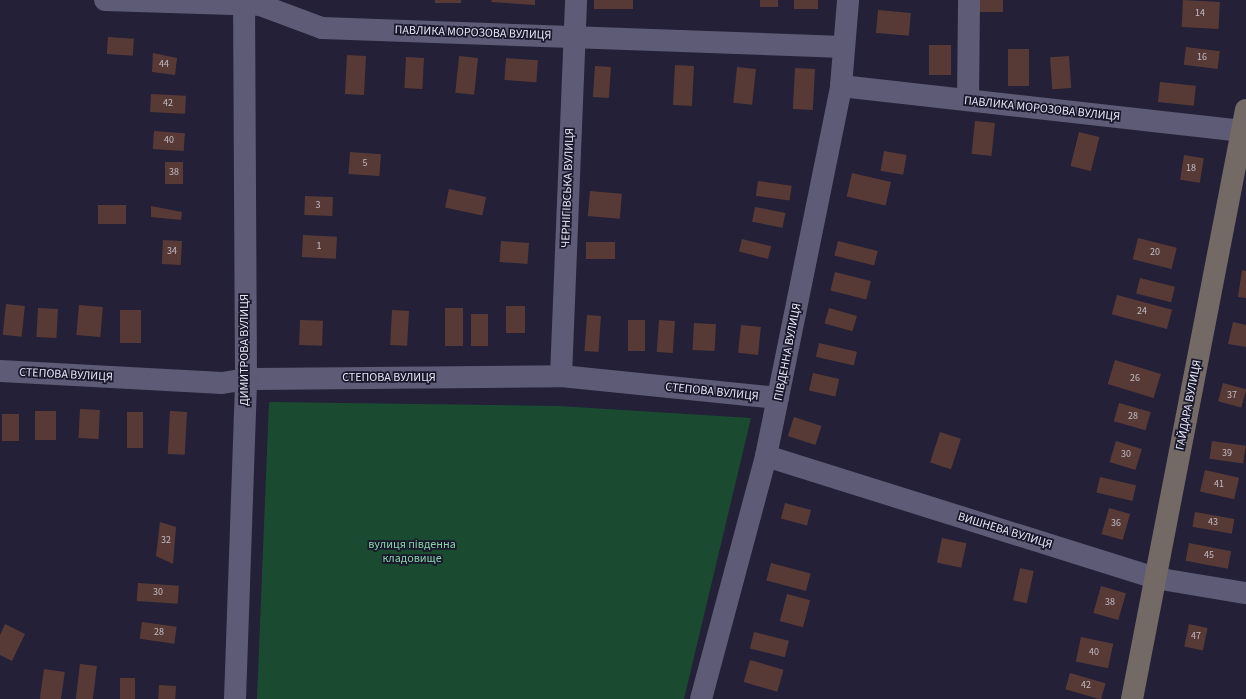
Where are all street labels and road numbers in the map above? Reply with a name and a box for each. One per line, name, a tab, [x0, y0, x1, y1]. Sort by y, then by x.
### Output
street label: ПАВЛИКА МОРОЗОВА ВУЛИЦЯ	[394, 23, 552, 43]
street label: ПАВЛИКА МОРОЗОВА ВУЛИЦЯ	[963, 94, 1121, 124]
street label: ЧЕРНІГІВСЬКА ВУЛИЦЯ	[559, 128, 577, 248]
street label: ДИМИТРОВА ВУЛИЦЯ	[238, 294, 252, 406]
street label: ПІВДЕННА ВУЛИЦЯ	[771, 302, 805, 402]
street label: ГАЙДАРА ВУЛИЦЯ	[1173, 359, 1205, 451]
street label: СТЕПОВА ВУЛИЦЯ	[19, 365, 113, 385]
street label: СТЕПОВА ВУЛИЦЯ	[342, 371, 436, 385]
street label: СТЕПОВА ВУЛИЦЯ	[665, 380, 759, 404]
street label: ВИШНЕВА ВУЛИЦЯ	[956, 510, 1054, 552]

